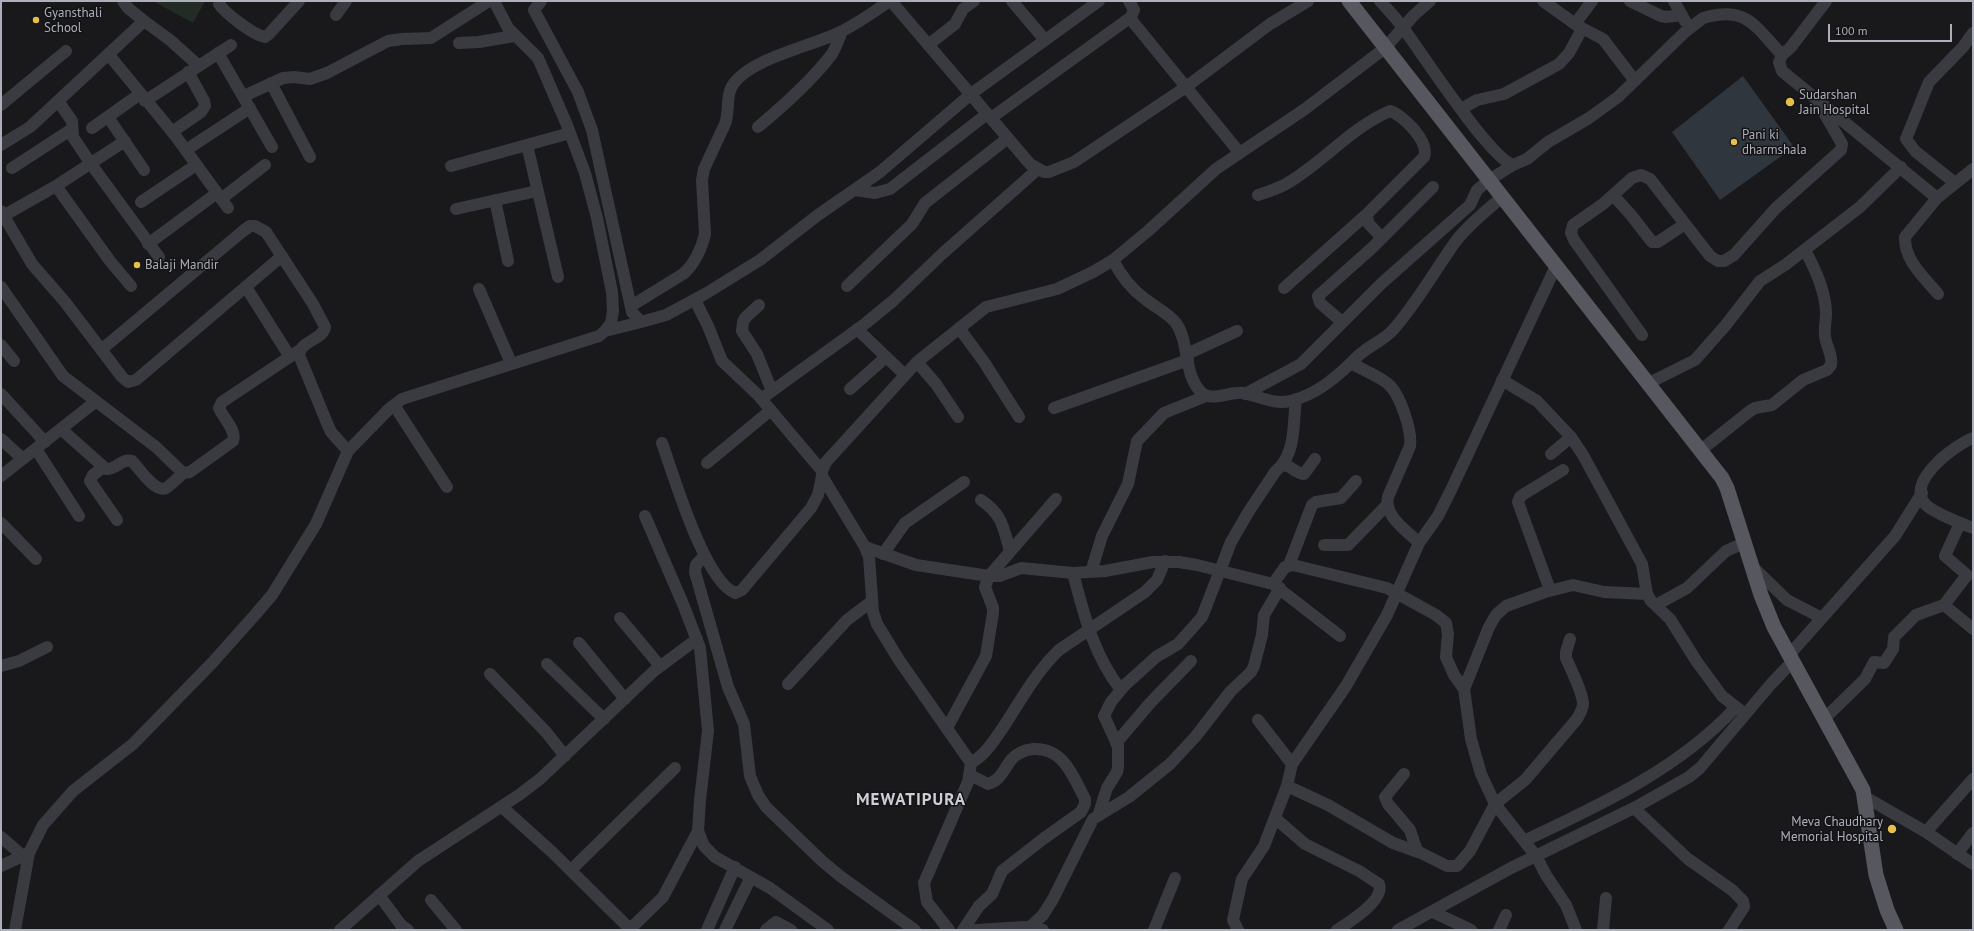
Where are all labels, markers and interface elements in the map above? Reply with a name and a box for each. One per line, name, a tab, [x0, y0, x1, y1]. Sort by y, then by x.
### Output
place label: Gyansthali School	[44, 5, 102, 36]
marker: Gyansthali School	[31, 15, 41, 25]
scale bar	[1830, 16, 1954, 42]
text: 100 m	[1835, 23, 1868, 38]
place label: Sudarshan Jain Hospital	[1799, 87, 1870, 118]
marker: Sudarshan Jain Hospital	[1784, 96, 1796, 108]
place label: Pani ki dharmshala	[1742, 127, 1807, 158]
marker: Pani ki dharmshala	[1729, 137, 1739, 147]
place label: Balaji Mandir	[145, 257, 218, 273]
marker: Balaji Mandir	[132, 260, 142, 270]
district label: MEWATIPURA	[856, 790, 966, 810]
place label: Meva Chaudhary Memorial Hospital	[1781, 814, 1883, 845]
marker: Meva Chaudhary Memorial Hospital	[1886, 823, 1898, 835]

